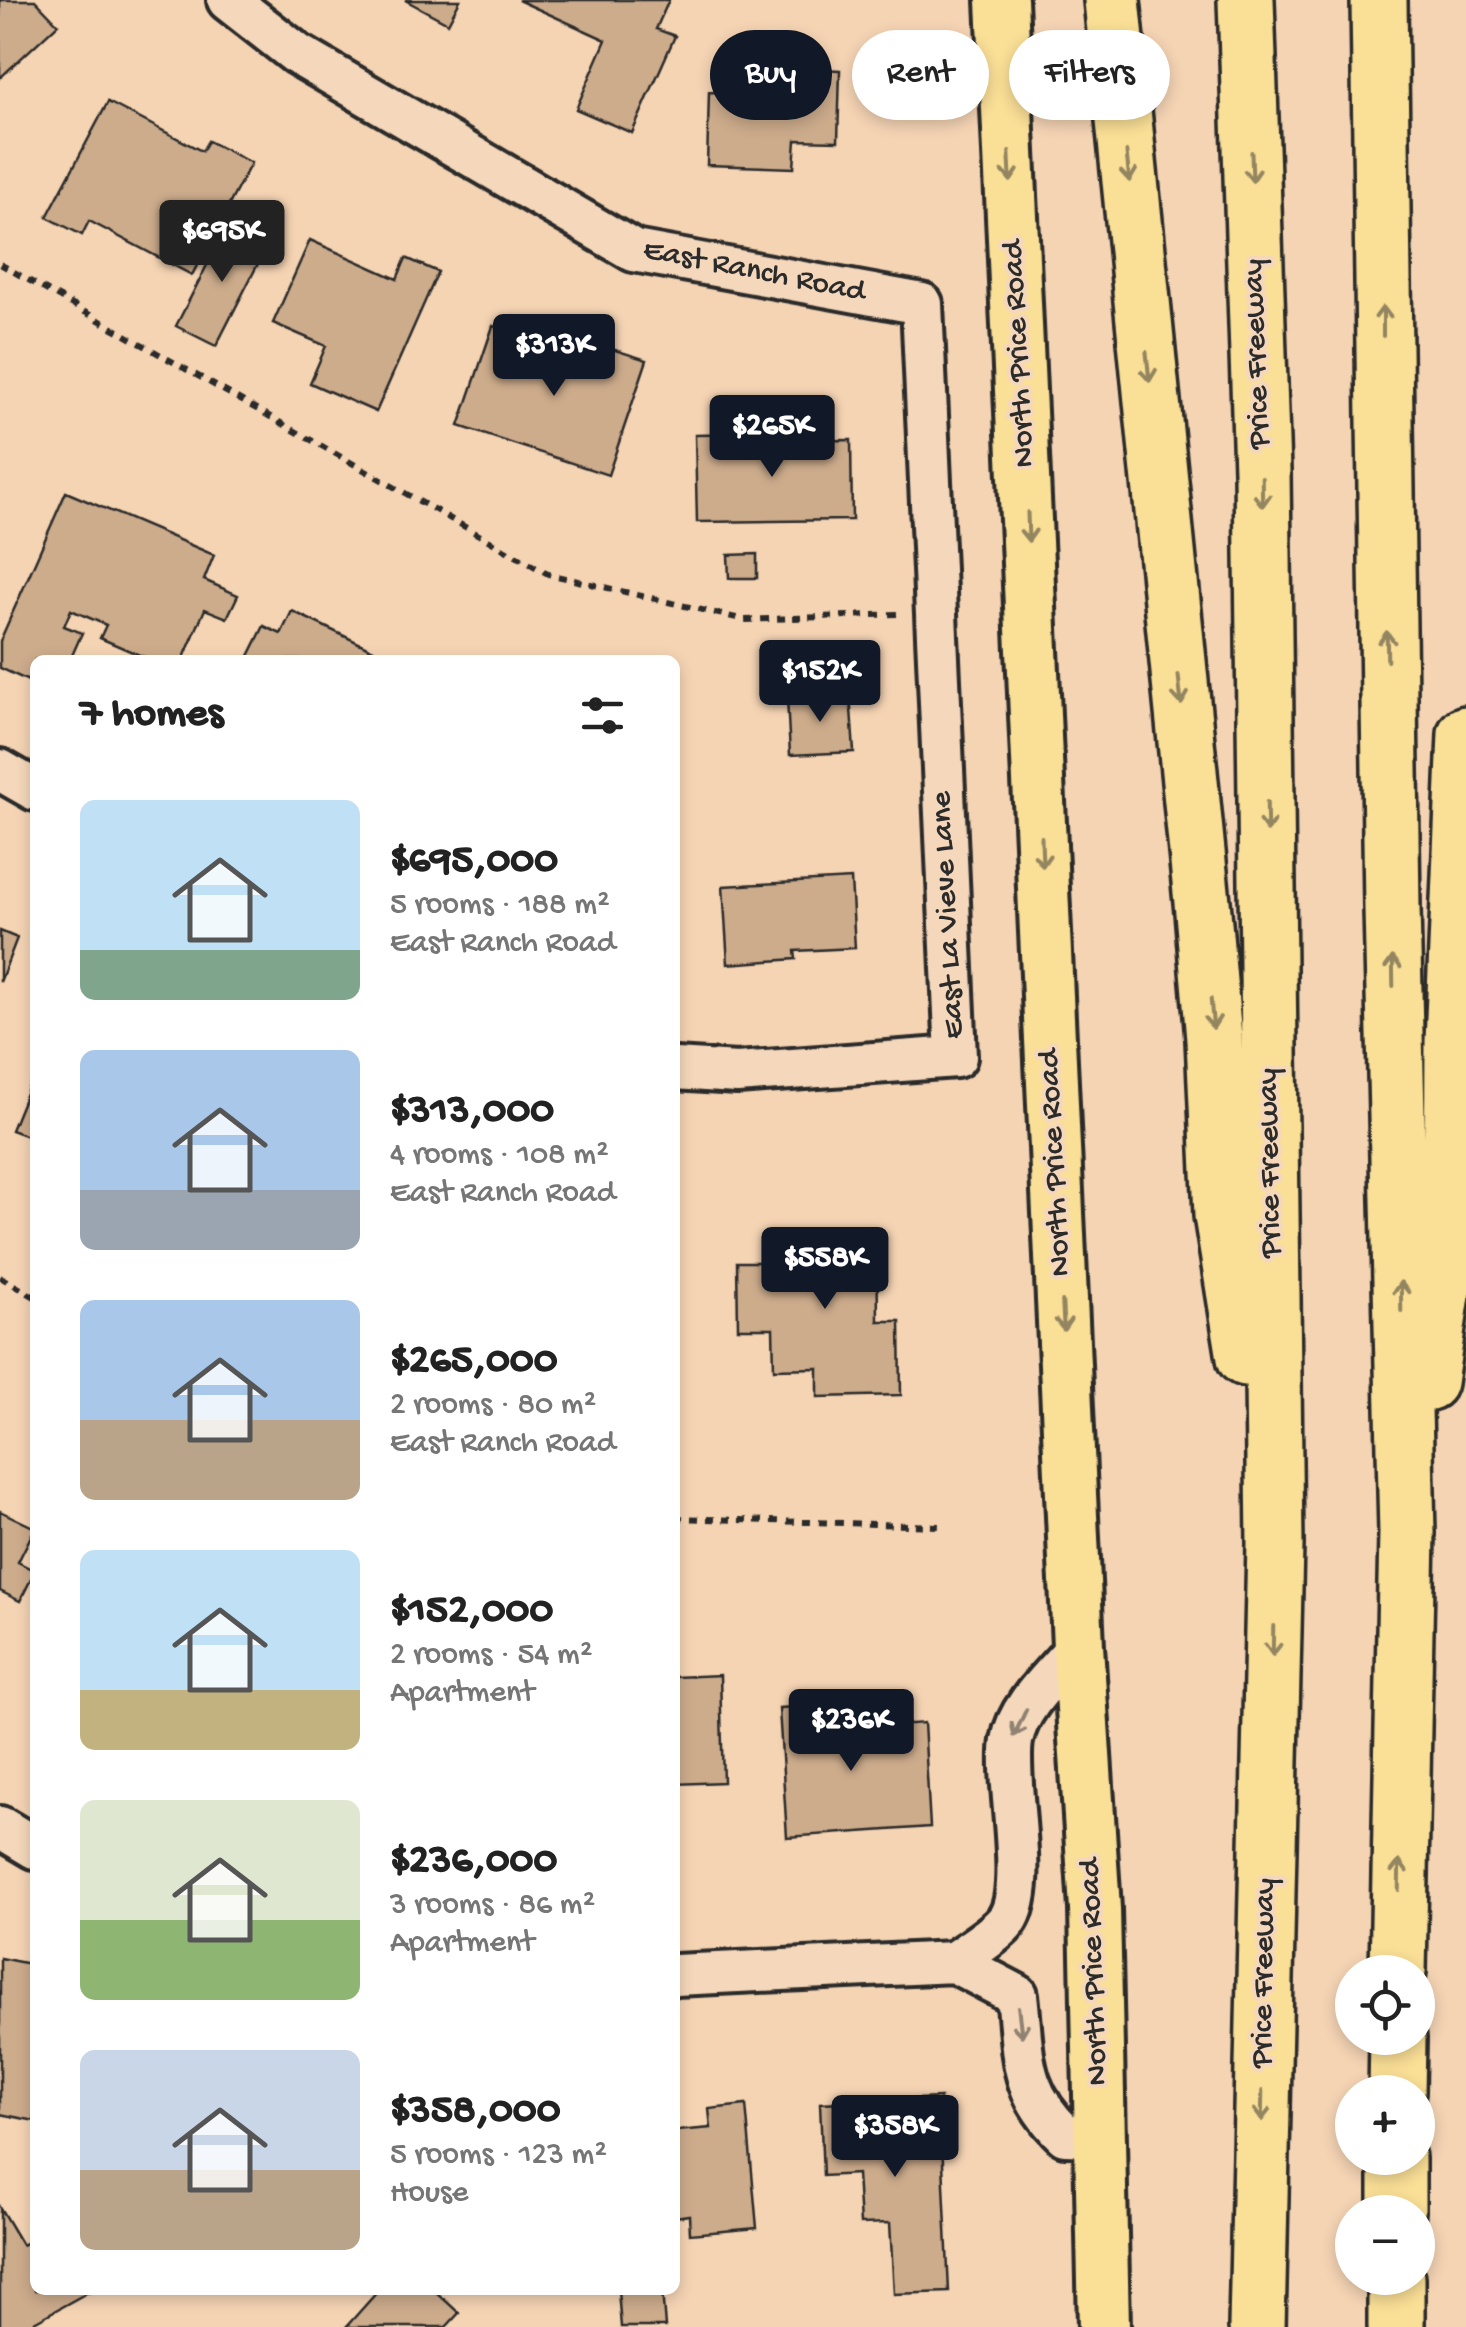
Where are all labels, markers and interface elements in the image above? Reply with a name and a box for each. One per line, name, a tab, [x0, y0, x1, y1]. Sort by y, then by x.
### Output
chip: Buy	[710, 30, 832, 120]
chip: Rent	[852, 30, 989, 120]
chip: Filters	[1009, 30, 1170, 120]
one-way arrow	[1119, 150, 1138, 182]
one-way arrow	[1001, 151, 1020, 183]
one-way arrow	[1243, 151, 1262, 183]
pin: $695K	[152, 200, 292, 285]
text: $695K	[181, 213, 263, 251]
street label: East Ranch Road	[640, 232, 870, 313]
street label: North Price Road	[995, 237, 1045, 469]
street label: Price Freeway	[1236, 258, 1280, 451]
one-way arrow	[1373, 305, 1392, 337]
pin: $313K	[484, 314, 624, 399]
text: $313K	[515, 327, 593, 365]
one-way arrow	[1138, 350, 1157, 382]
pin: $265K	[702, 395, 842, 480]
text: $265K	[732, 408, 812, 446]
one-way arrow	[1252, 476, 1272, 508]
one-way arrow	[1019, 510, 1038, 542]
one-way arrow	[1378, 630, 1396, 662]
pin: $152K	[750, 640, 890, 725]
text: $152K	[781, 653, 859, 691]
one-way arrow	[1171, 674, 1190, 706]
icon: filters	[575, 688, 630, 743]
text: 7 homes	[80, 691, 223, 740]
street label: East La Vieve Lane	[924, 790, 974, 1040]
one-way arrow	[1258, 800, 1276, 833]
one-way arrow	[1033, 835, 1052, 867]
text: $695,000	[390, 838, 558, 887]
icon: home	[160, 840, 280, 960]
text: 5 rooms · 188 m²	[390, 887, 610, 925]
text: East Ranch Road	[390, 925, 615, 963]
one-way arrow	[1384, 955, 1403, 987]
one-way arrow	[1203, 997, 1222, 1029]
street label: North Price Road	[1031, 1046, 1081, 1278]
street label: Price Freeway	[1250, 1067, 1292, 1259]
text: $313,000	[390, 1088, 554, 1137]
icon: home	[160, 1090, 280, 1210]
text: 4 rooms · 108 m²	[390, 1137, 609, 1175]
text: East Ranch Road	[390, 1175, 615, 1213]
pin: $558K	[755, 1227, 895, 1312]
text: $558K	[783, 1240, 867, 1278]
one-way arrow	[1392, 1280, 1411, 1312]
one-way arrow	[1054, 1300, 1073, 1332]
text: $265,000	[390, 1338, 558, 1387]
icon: home	[160, 1340, 280, 1460]
text: 2 rooms · 80 m²	[390, 1387, 596, 1425]
text: East Ranch Road	[390, 1425, 615, 1463]
text: $152,000	[390, 1588, 553, 1637]
icon: home	[160, 1590, 280, 1710]
one-way arrow	[1263, 1625, 1282, 1657]
text: 2 rooms · 54 m²	[390, 1637, 592, 1675]
text: Apartment	[390, 1675, 534, 1713]
pin: $236K	[781, 1689, 921, 1774]
text: $236K	[811, 1702, 891, 1740]
one-way arrow	[1009, 1708, 1028, 1738]
text: $236,000	[390, 1838, 557, 1887]
icon: home	[160, 1840, 280, 1960]
street label: North Price Road	[1072, 1855, 1118, 2086]
one-way arrow	[1390, 1860, 1409, 1892]
street label: Price Freeway	[1244, 1877, 1286, 2069]
text: 3 rooms · 86 m²	[390, 1887, 595, 1925]
text: Apartment	[390, 1925, 534, 1963]
map controls	[1335, 1955, 1435, 2295]
button: locate	[1335, 1955, 1435, 2055]
one-way arrow	[1011, 2005, 1030, 2037]
button: +	[1335, 2075, 1435, 2175]
text: $358,000	[390, 2088, 561, 2137]
icon: home	[160, 2090, 280, 2210]
one-way arrow	[1253, 2090, 1272, 2122]
pin: $358K	[825, 2095, 965, 2180]
text: $358K	[854, 2108, 936, 2146]
text: 5 rooms · 123 m²	[390, 2137, 607, 2175]
text: House	[390, 2175, 468, 2213]
button: −	[1335, 2195, 1435, 2295]

